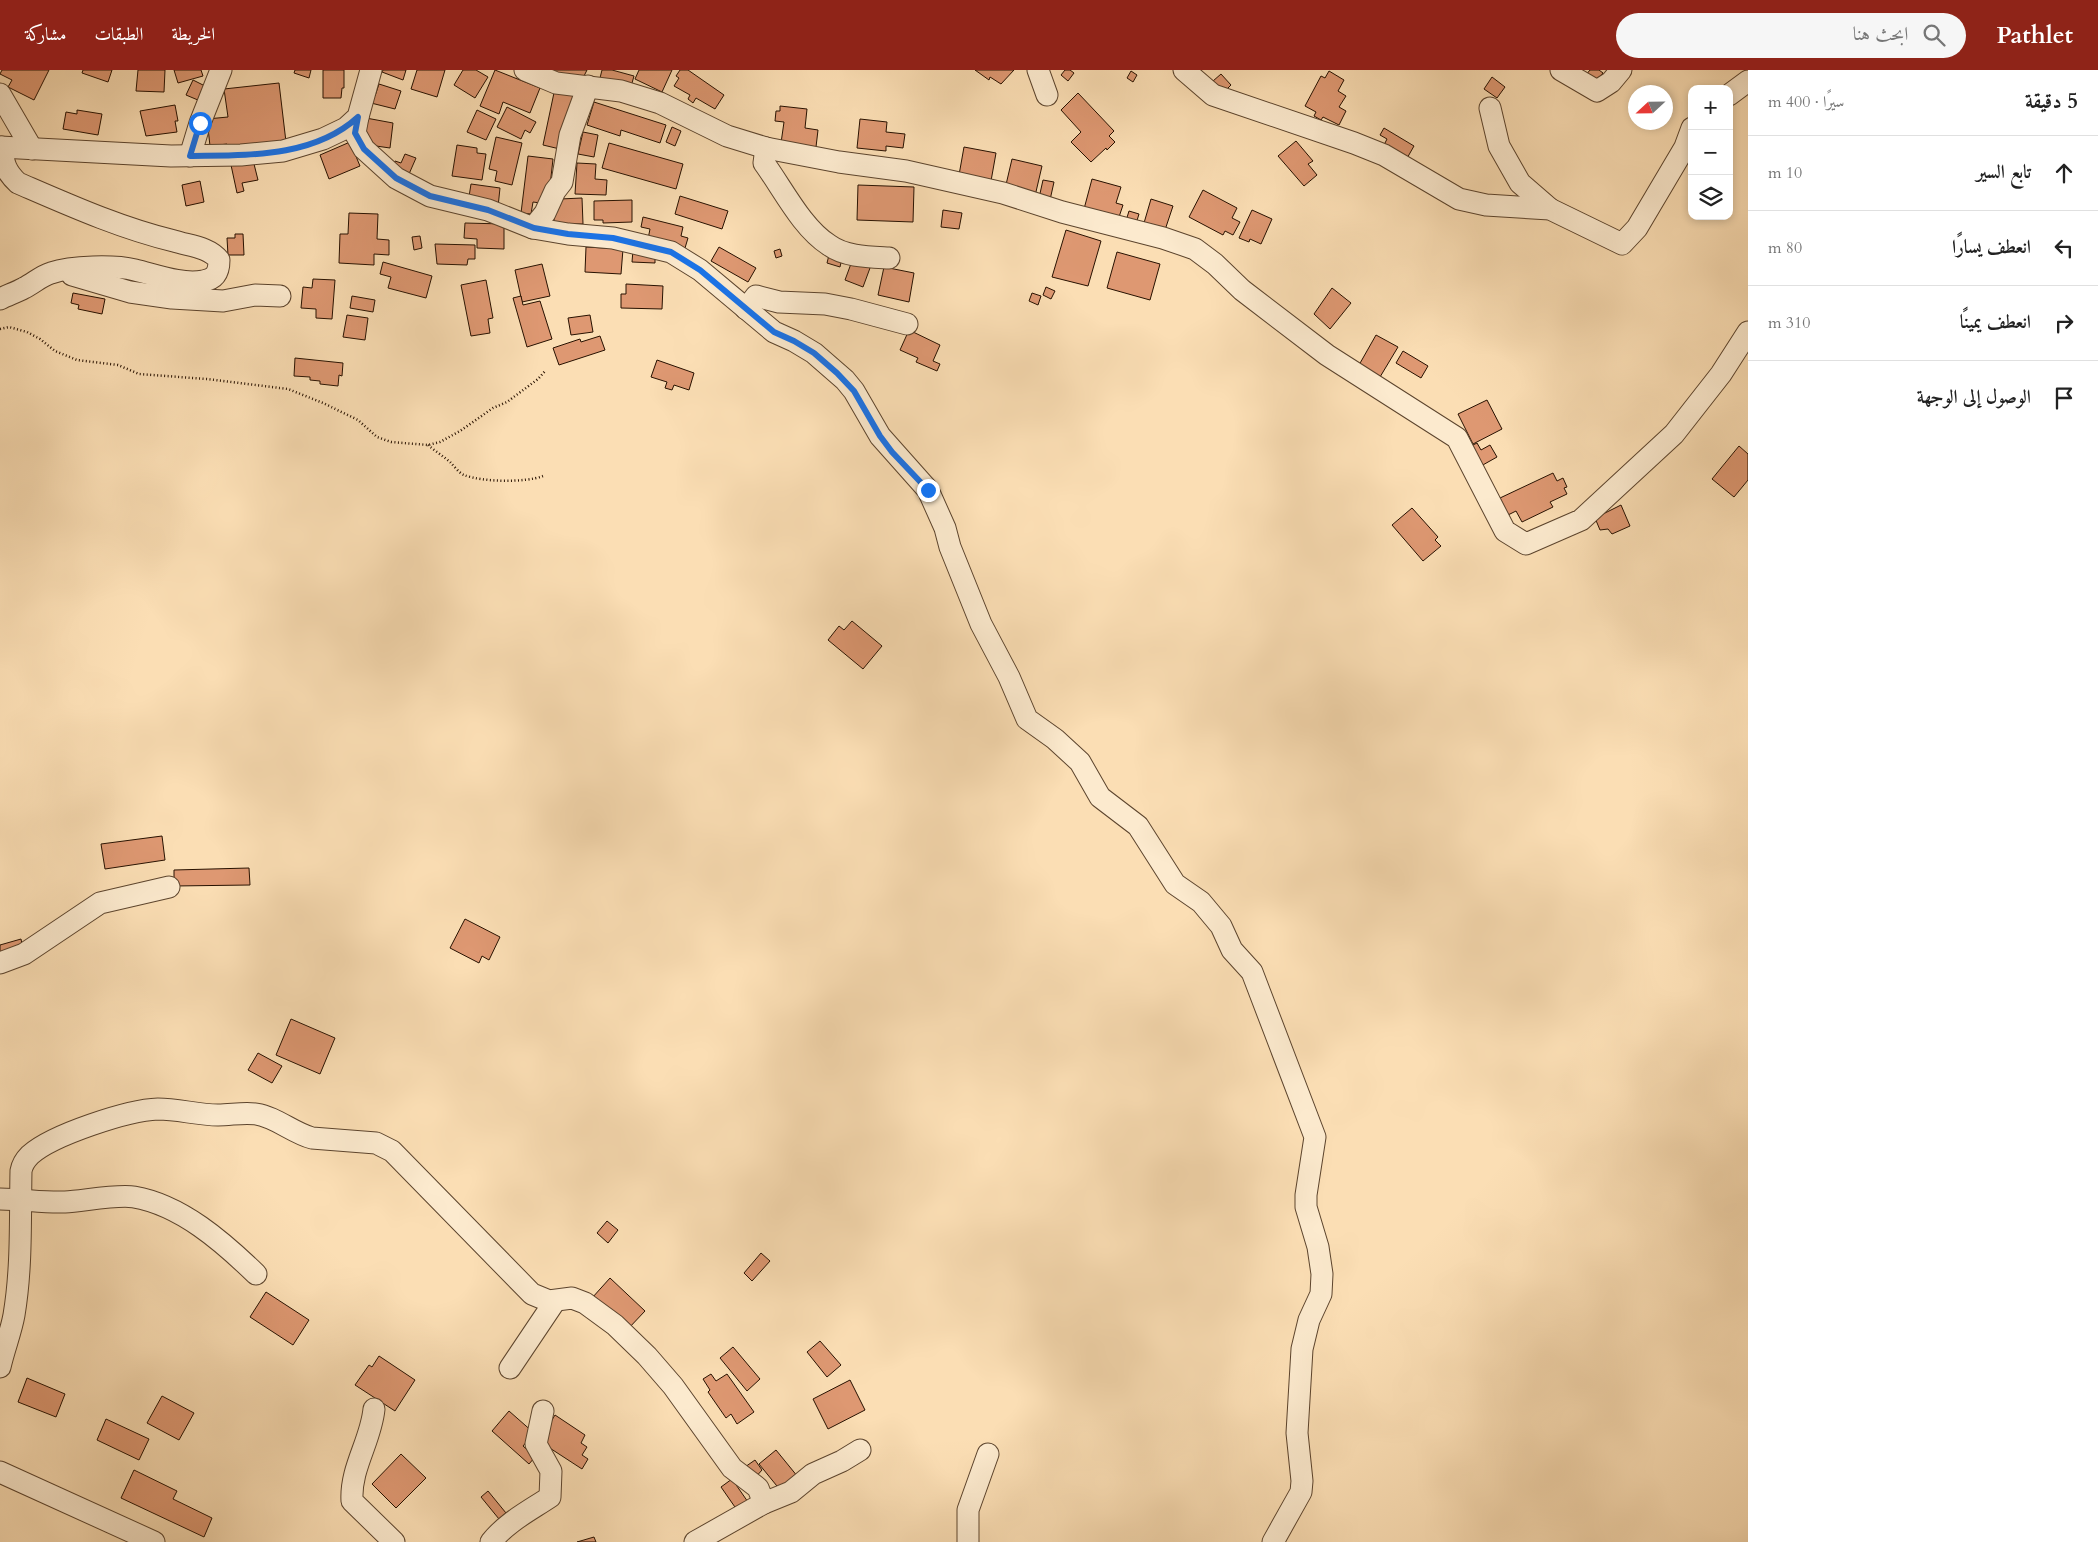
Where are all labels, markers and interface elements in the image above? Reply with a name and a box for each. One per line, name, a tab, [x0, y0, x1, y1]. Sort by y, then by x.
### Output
search box	[1616, 13, 1966, 58]
text: Pathlet	[1996, 19, 2073, 52]
text: ابحث هنا	[1853, 21, 1908, 47]
icon: search	[1920, 21, 1948, 49]
text: مشاركة	[25, 22, 66, 47]
text: الطبقات	[94, 22, 143, 47]
text: الخريطة	[171, 22, 215, 47]
north arrow	[1628, 85, 1673, 130]
map controls	[1688, 85, 1733, 220]
button: +	[1688, 85, 1733, 130]
text: 5 دقيقة	[2025, 87, 2078, 116]
text: سيرًا · 400 m	[1768, 91, 1844, 113]
route start	[189, 112, 212, 135]
button: −	[1688, 130, 1733, 175]
text: تابع السير	[1976, 159, 2031, 185]
icon: ahead	[2050, 159, 2078, 187]
text: 10 m	[1768, 162, 1802, 184]
button: layers	[1688, 175, 1733, 220]
text: انعطف يسارًا	[1952, 234, 2031, 260]
icon: left	[2050, 234, 2078, 262]
text: 80 m	[1768, 237, 1802, 259]
text: انعطف يمينًا	[1960, 309, 2031, 335]
icon: right	[2050, 309, 2078, 337]
text: 310 m	[1768, 312, 1810, 334]
text: الوصول إلى الوجهة	[1917, 384, 2031, 410]
icon: arrive	[2050, 384, 2078, 412]
route end	[917, 479, 940, 502]

